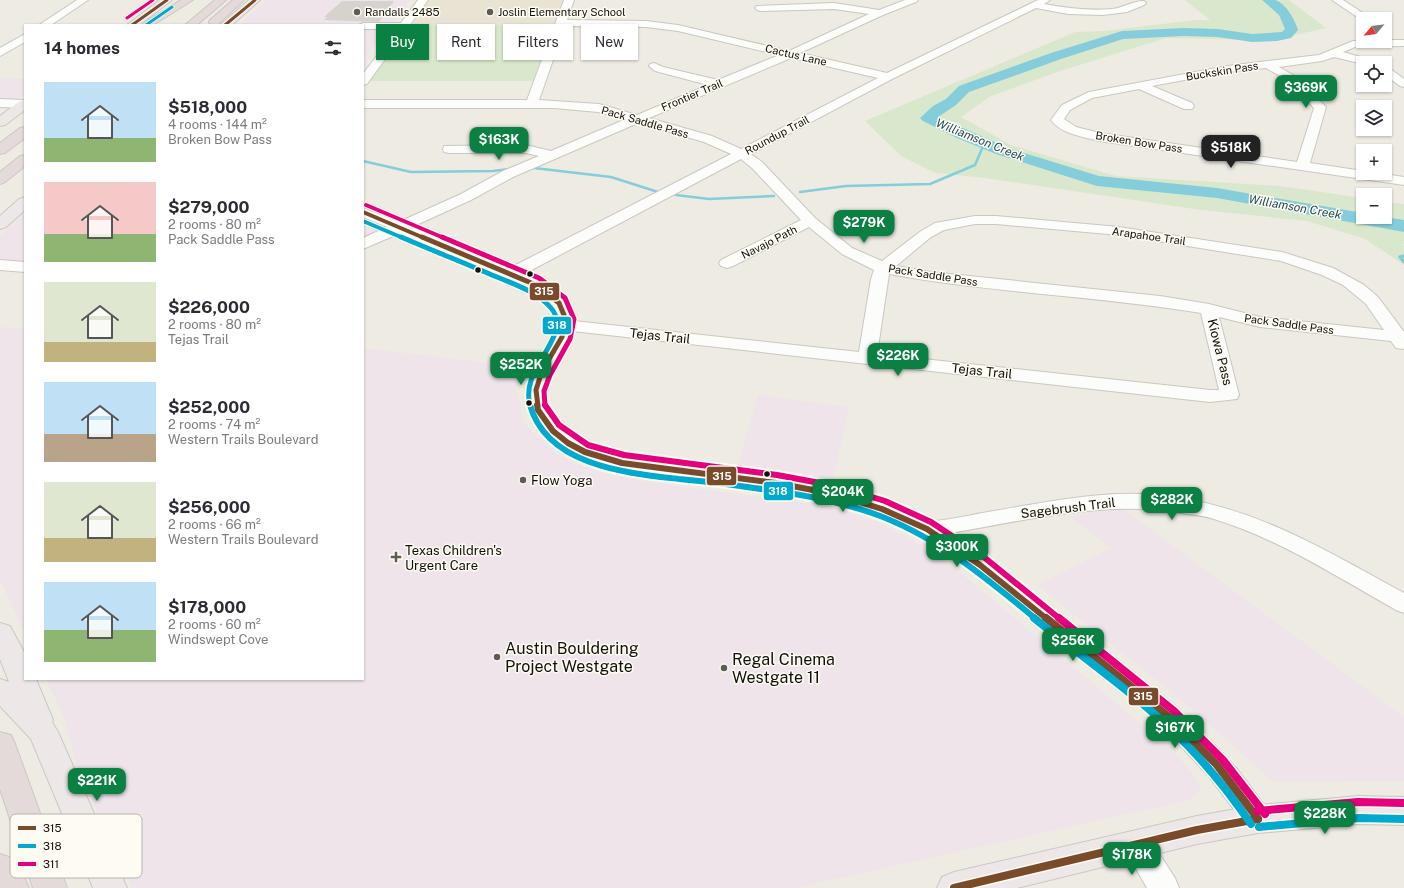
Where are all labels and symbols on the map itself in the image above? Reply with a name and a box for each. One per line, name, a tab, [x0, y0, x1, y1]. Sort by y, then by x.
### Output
place label: Randalls 2485	[365, 6, 440, 18]
place label: Joslin Elementary School	[498, 6, 626, 18]
marker: Randalls 2485	[352, 7, 362, 17]
marker: Joslin Elementary School	[485, 7, 495, 17]
north arrow	[1356, 12, 1392, 48]
street label: Cactus Lane	[764, 42, 828, 68]
street label: Buckskin Pass	[1185, 59, 1260, 83]
pin: $369K	[1278, 75, 1334, 109]
street label: Frontier Trail	[659, 77, 725, 113]
street label: Pack Saddle Pass	[600, 104, 690, 140]
street label: Roundup Trail	[743, 113, 811, 157]
water label: Williamson Creek	[934, 116, 1027, 164]
pin: $163K	[471, 127, 527, 161]
street label: Broken Bow Pass	[1095, 129, 1184, 155]
pin: $518K	[1203, 135, 1259, 169]
water label: Williamson Creek	[1248, 192, 1343, 222]
pin: $279K	[836, 210, 892, 244]
street label: Navajo Path	[739, 223, 799, 261]
street label: Arapahoe Trail	[1111, 225, 1187, 247]
street label: Pack Saddle Pass	[887, 262, 979, 288]
unlabelled marker	[473, 265, 483, 275]
unlabelled marker	[525, 269, 535, 279]
line badge: 315	[529, 282, 560, 301]
text: 315	[534, 285, 554, 297]
street label: Pack Saddle Pass	[1243, 312, 1335, 336]
line badge: 318	[542, 316, 572, 335]
street label: Kiowa Pass	[1204, 317, 1236, 387]
text: 318	[547, 319, 567, 331]
street label: Tejas Trail	[629, 325, 691, 347]
pin: $226K	[870, 343, 926, 377]
pin: $252K	[493, 352, 549, 386]
street label: Tejas Trail	[951, 360, 1013, 382]
unlabelled marker	[524, 398, 534, 408]
line badge: 315	[706, 466, 737, 486]
unlabelled marker	[762, 469, 772, 479]
text: 315	[712, 470, 732, 482]
place label: Flow Yoga	[531, 473, 592, 488]
marker: Flow Yoga	[518, 475, 528, 485]
pin: $204K	[815, 479, 871, 513]
line badge: 318	[763, 481, 794, 501]
text: 318	[768, 485, 788, 497]
pin: $282K	[1144, 487, 1200, 521]
street label: Sagebrush Trail	[1020, 495, 1116, 521]
pin: $300K	[929, 534, 985, 568]
place label: Texas Children's Urgent Care	[405, 543, 502, 573]
marker: Texas Children's Urgent Care	[390, 551, 402, 563]
pin: $256K	[1045, 628, 1101, 662]
place label: Austin Bouldering Project Westgate	[505, 639, 639, 676]
place label: Regal Cinema Westgate 11	[732, 650, 835, 687]
marker: Austin Bouldering Project Westgate	[492, 652, 502, 662]
marker: Regal Cinema Westgate 11	[719, 663, 729, 673]
line badge: 315	[1128, 687, 1159, 706]
text: 315	[1133, 690, 1153, 702]
pin: $167K	[1147, 715, 1203, 749]
pin: $221K	[69, 768, 125, 802]
pin: $228K	[1297, 801, 1353, 835]
legend	[10, 814, 142, 878]
text: 315	[43, 822, 61, 834]
text: 318	[43, 840, 62, 852]
pin: $178K	[1104, 842, 1160, 876]
text: 311	[43, 858, 59, 870]

